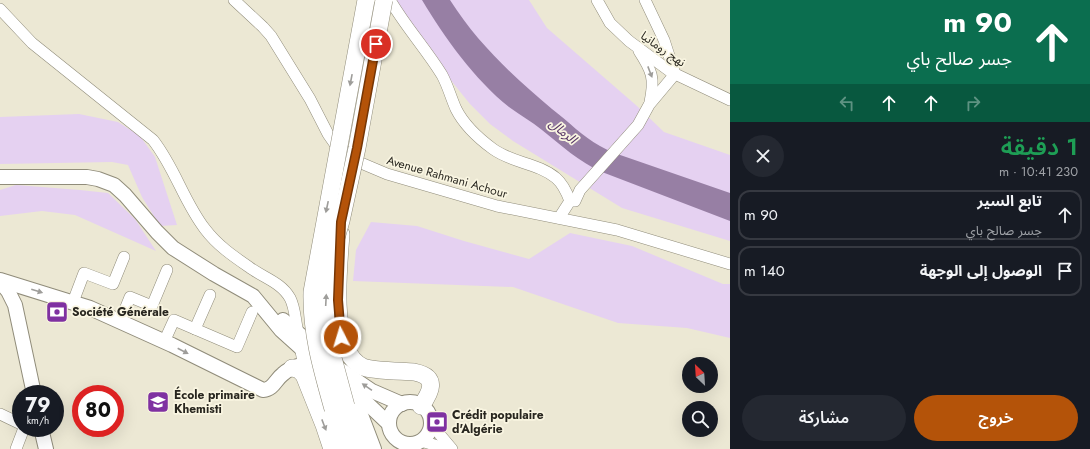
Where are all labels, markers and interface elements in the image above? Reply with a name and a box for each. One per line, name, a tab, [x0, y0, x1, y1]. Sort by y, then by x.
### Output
text: 90 m	[943, 2, 1012, 43]
icon: ahead	[1026, 16, 1078, 68]
pin	[359, 27, 393, 61]
street label: نهج رومانيا	[637, 27, 689, 71]
icon: arrive	[365, 33, 387, 55]
text: جسر صالح باي	[907, 46, 1012, 72]
one-way arrow	[648, 67, 654, 79]
one-way arrow	[348, 74, 354, 86]
icon: left	[836, 92, 858, 114]
icon: ahead	[878, 92, 900, 114]
icon: ahead	[920, 92, 942, 114]
icon: right	[962, 92, 984, 114]
water label: الرمال	[545, 114, 582, 149]
text: 1 دقيقة	[1001, 129, 1078, 164]
button: close	[742, 135, 784, 177]
street label: Avenue Rahmani Achour	[385, 151, 510, 203]
text: 230 m · 10:41	[999, 162, 1078, 181]
text: تابع السير	[977, 190, 1042, 212]
one-way arrow	[323, 201, 329, 214]
text: 90 m	[744, 204, 778, 226]
icon: ahead	[1054, 204, 1076, 226]
text: جسر صالح باي	[966, 221, 1042, 240]
text: 140 m	[744, 260, 785, 282]
text: الوصول إلى الوجهة	[920, 260, 1042, 282]
icon: arrive	[1054, 260, 1076, 282]
one-way arrow	[32, 288, 44, 294]
one-way arrow	[323, 293, 329, 306]
bank icon: Société Générale	[44, 299, 70, 325]
place label: Société Générale	[72, 303, 169, 321]
position arrow	[320, 316, 362, 358]
one-way arrow	[178, 348, 189, 354]
north arrow	[682, 357, 718, 393]
map controls	[682, 357, 718, 437]
one-way arrow	[362, 383, 372, 391]
speed limit sign: 80	[72, 385, 124, 437]
place label: École primaire Khemisti	[174, 386, 255, 418]
school or university icon: École primaire Khemisti	[145, 389, 171, 415]
text: 79	[25, 391, 51, 420]
button: مشاركة	[742, 395, 906, 441]
button: خروج	[914, 395, 1078, 441]
button: search	[682, 401, 718, 437]
place label: Crédit populaire d'Algérie	[452, 406, 544, 438]
bank icon: Crédit populaire d'Algérie	[424, 409, 450, 435]
text: km/h	[27, 413, 49, 428]
one-way arrow	[321, 419, 327, 431]

